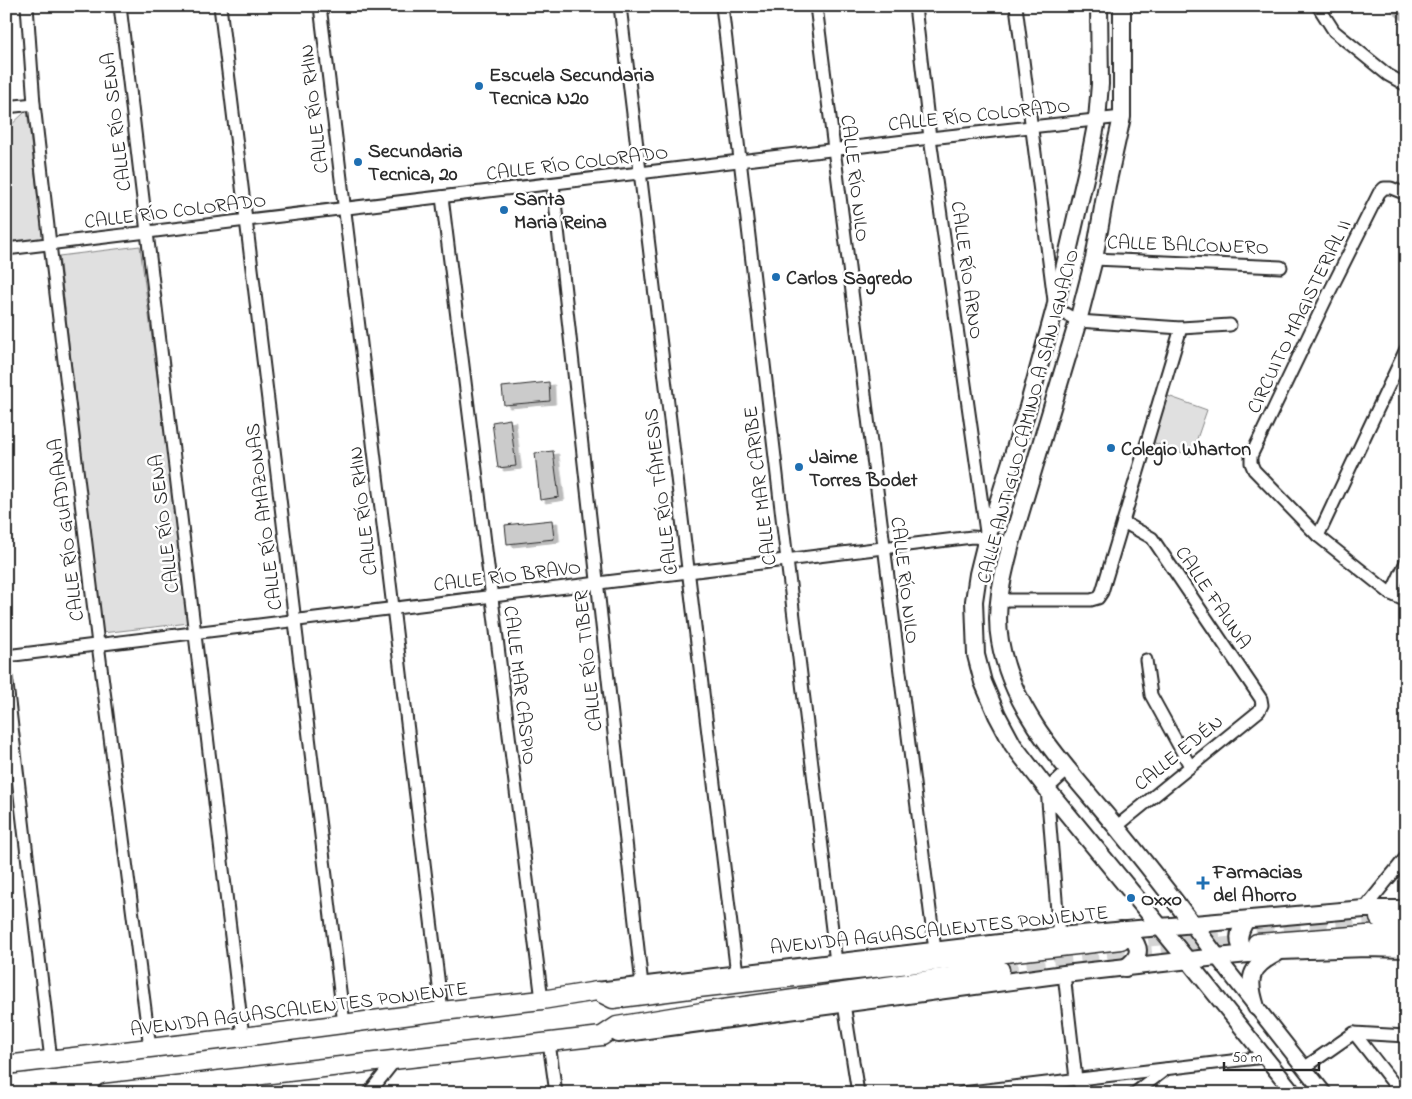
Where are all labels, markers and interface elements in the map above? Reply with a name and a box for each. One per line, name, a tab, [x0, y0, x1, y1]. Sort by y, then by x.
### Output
street label: CALLE RÍO RHIN	[293, 42, 338, 175]
street label: CALLE RÍO SENA	[95, 50, 140, 193]
place label: Escuela Secundaria Tecnica N20	[489, 62, 654, 114]
marker: Escuela Secundaria Tecnica N20	[473, 80, 485, 92]
street label: CALLE RÍO COLORADO	[887, 92, 1072, 140]
street label: CALLE RÍO NILO	[831, 113, 876, 244]
place label: Secundaria Tecnica, 20	[368, 138, 463, 190]
street label: CALLE RÍO COLORADO	[485, 139, 670, 190]
marker: Secundaria Tecnica, 20	[352, 156, 364, 168]
place label: Santa Maria Reina	[514, 186, 607, 238]
street label: CALLE RÍO COLORADO	[83, 187, 268, 238]
street label: CALLE RÍO ARNO	[941, 199, 990, 341]
marker: Santa Maria Reina	[498, 204, 510, 216]
street label: CIRCUITO MAGISTERIAL II	[1241, 215, 1360, 419]
street label: CALLE BALCONERO	[1106, 229, 1269, 264]
street label: CALLE ANTIGUO CAMINO A SAN IGNACIO	[971, 246, 1088, 587]
place label: Carlos Sagredo	[786, 265, 912, 295]
marker: Carlos Sagredo	[770, 271, 782, 283]
street label: CALLE MAR CARIBE	[737, 404, 786, 567]
street label: CALLE RÍO TÁMESIS	[638, 407, 687, 577]
street label: CALLE RÍO AMAZONAS	[240, 421, 291, 612]
place label: Colegio Wharton	[1121, 436, 1251, 466]
street label: CALLE RÍO GUADIANA	[42, 437, 93, 623]
marker: Colegio Wharton	[1105, 442, 1117, 454]
street label: CALLE RÍO RHIN	[342, 444, 387, 577]
place label: Jaime Torres Bodet	[809, 444, 918, 496]
street label: CALLE RÍO SENA	[143, 452, 188, 595]
marker: Jaime Torres Bodet	[793, 461, 805, 473]
street label: CALLE RÍO NILO	[881, 515, 926, 646]
street label: CALLE FAUNA	[1167, 541, 1257, 656]
street label: CALLE RÍO BRAVO	[432, 554, 583, 601]
street label: CALLE RÍO TIBER	[568, 588, 611, 733]
street label: CALLE MAR CASPIO	[494, 604, 543, 767]
street label: CALLE EDÉN	[1129, 709, 1231, 799]
place label: Farmacias del Ahorro	[1212, 859, 1303, 911]
marker: Farmacias del Ahorro	[1197, 877, 1209, 889]
place label: Oxxo	[1141, 886, 1182, 915]
marker: Oxxo	[1125, 892, 1137, 904]
street label: AVENIDA AGUASCALIENTES PONIENTE	[769, 899, 1110, 964]
street label: AVENIDA AGUASCALIENTES PONIENTE	[129, 975, 470, 1046]
scale bar	[1224, 1039, 1320, 1071]
text: 50 m	[1232, 1047, 1263, 1069]

